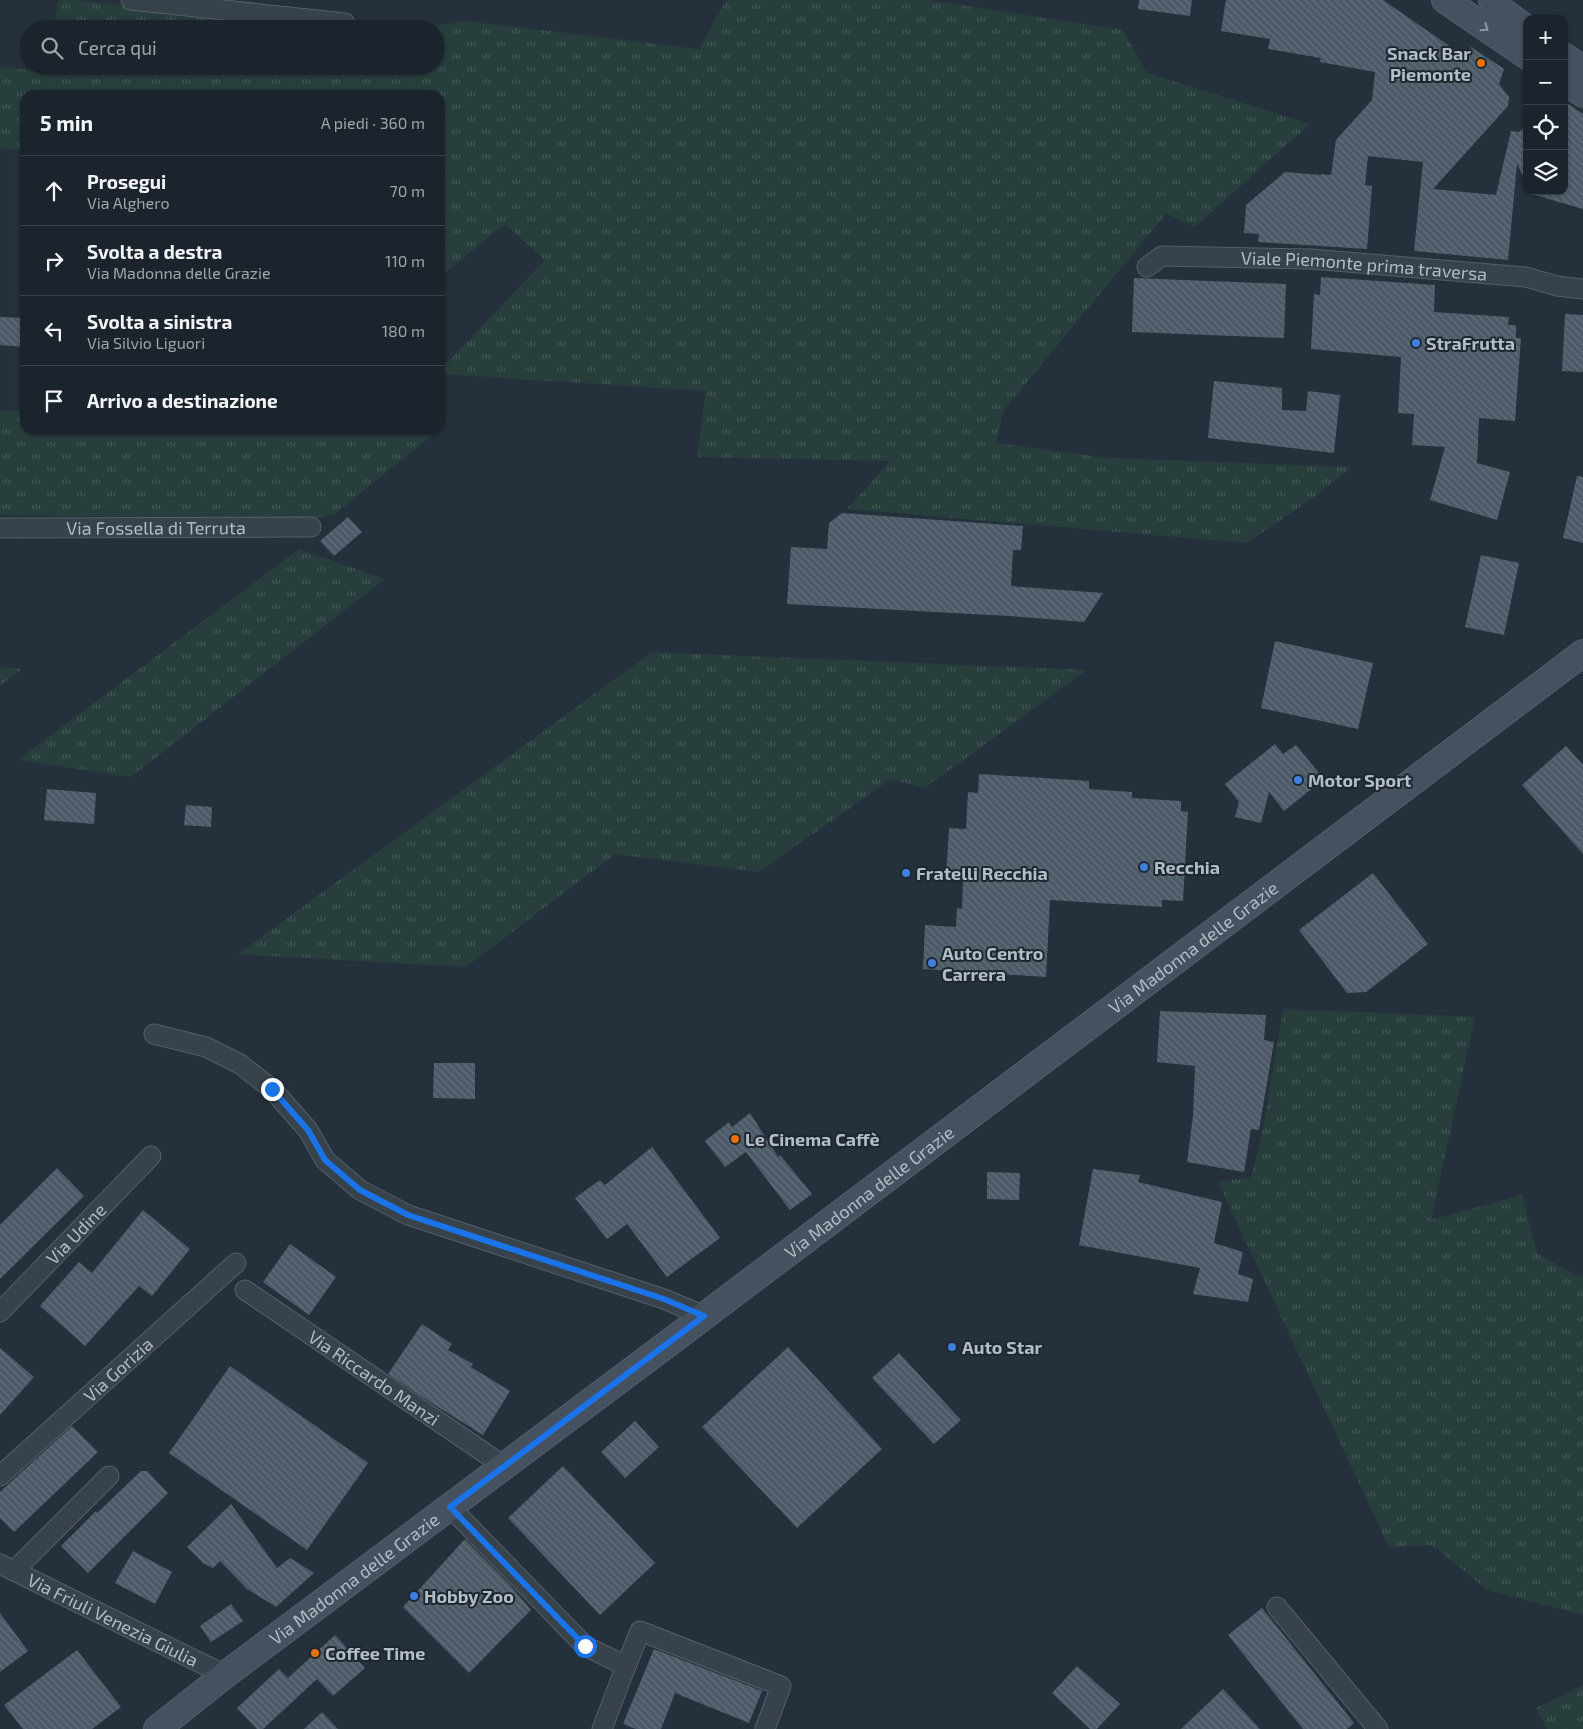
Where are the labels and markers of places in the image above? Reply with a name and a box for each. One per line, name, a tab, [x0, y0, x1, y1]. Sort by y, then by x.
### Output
place label: Snack Bar Piemonte	[1387, 42, 1471, 85]
marker: Snack Bar Piemonte	[1475, 57, 1487, 69]
place label: StraFrutta	[1426, 332, 1515, 354]
marker: StraFrutta	[1410, 337, 1422, 349]
place label: Motor Sport	[1308, 769, 1412, 791]
marker: Motor Sport	[1292, 774, 1304, 786]
place label: Recchia	[1154, 856, 1220, 878]
marker: Recchia	[1138, 861, 1150, 873]
place label: Fratelli Recchia	[916, 862, 1048, 884]
marker: Fratelli Recchia	[900, 867, 912, 879]
place label: Auto Centro Carrera	[942, 942, 1043, 985]
marker: Auto Centro Carrera	[926, 957, 938, 969]
place label: Le Cinema Caffè	[745, 1128, 880, 1150]
marker: Le Cinema Caffè	[729, 1133, 741, 1145]
place label: Auto Star	[962, 1336, 1042, 1358]
marker: Auto Star	[946, 1341, 958, 1353]
place label: Hobby Zoo	[424, 1585, 514, 1607]
marker: Hobby Zoo	[408, 1590, 420, 1602]
place label: Coffee Time	[325, 1642, 425, 1664]
marker: Coffee Time	[309, 1647, 321, 1659]

